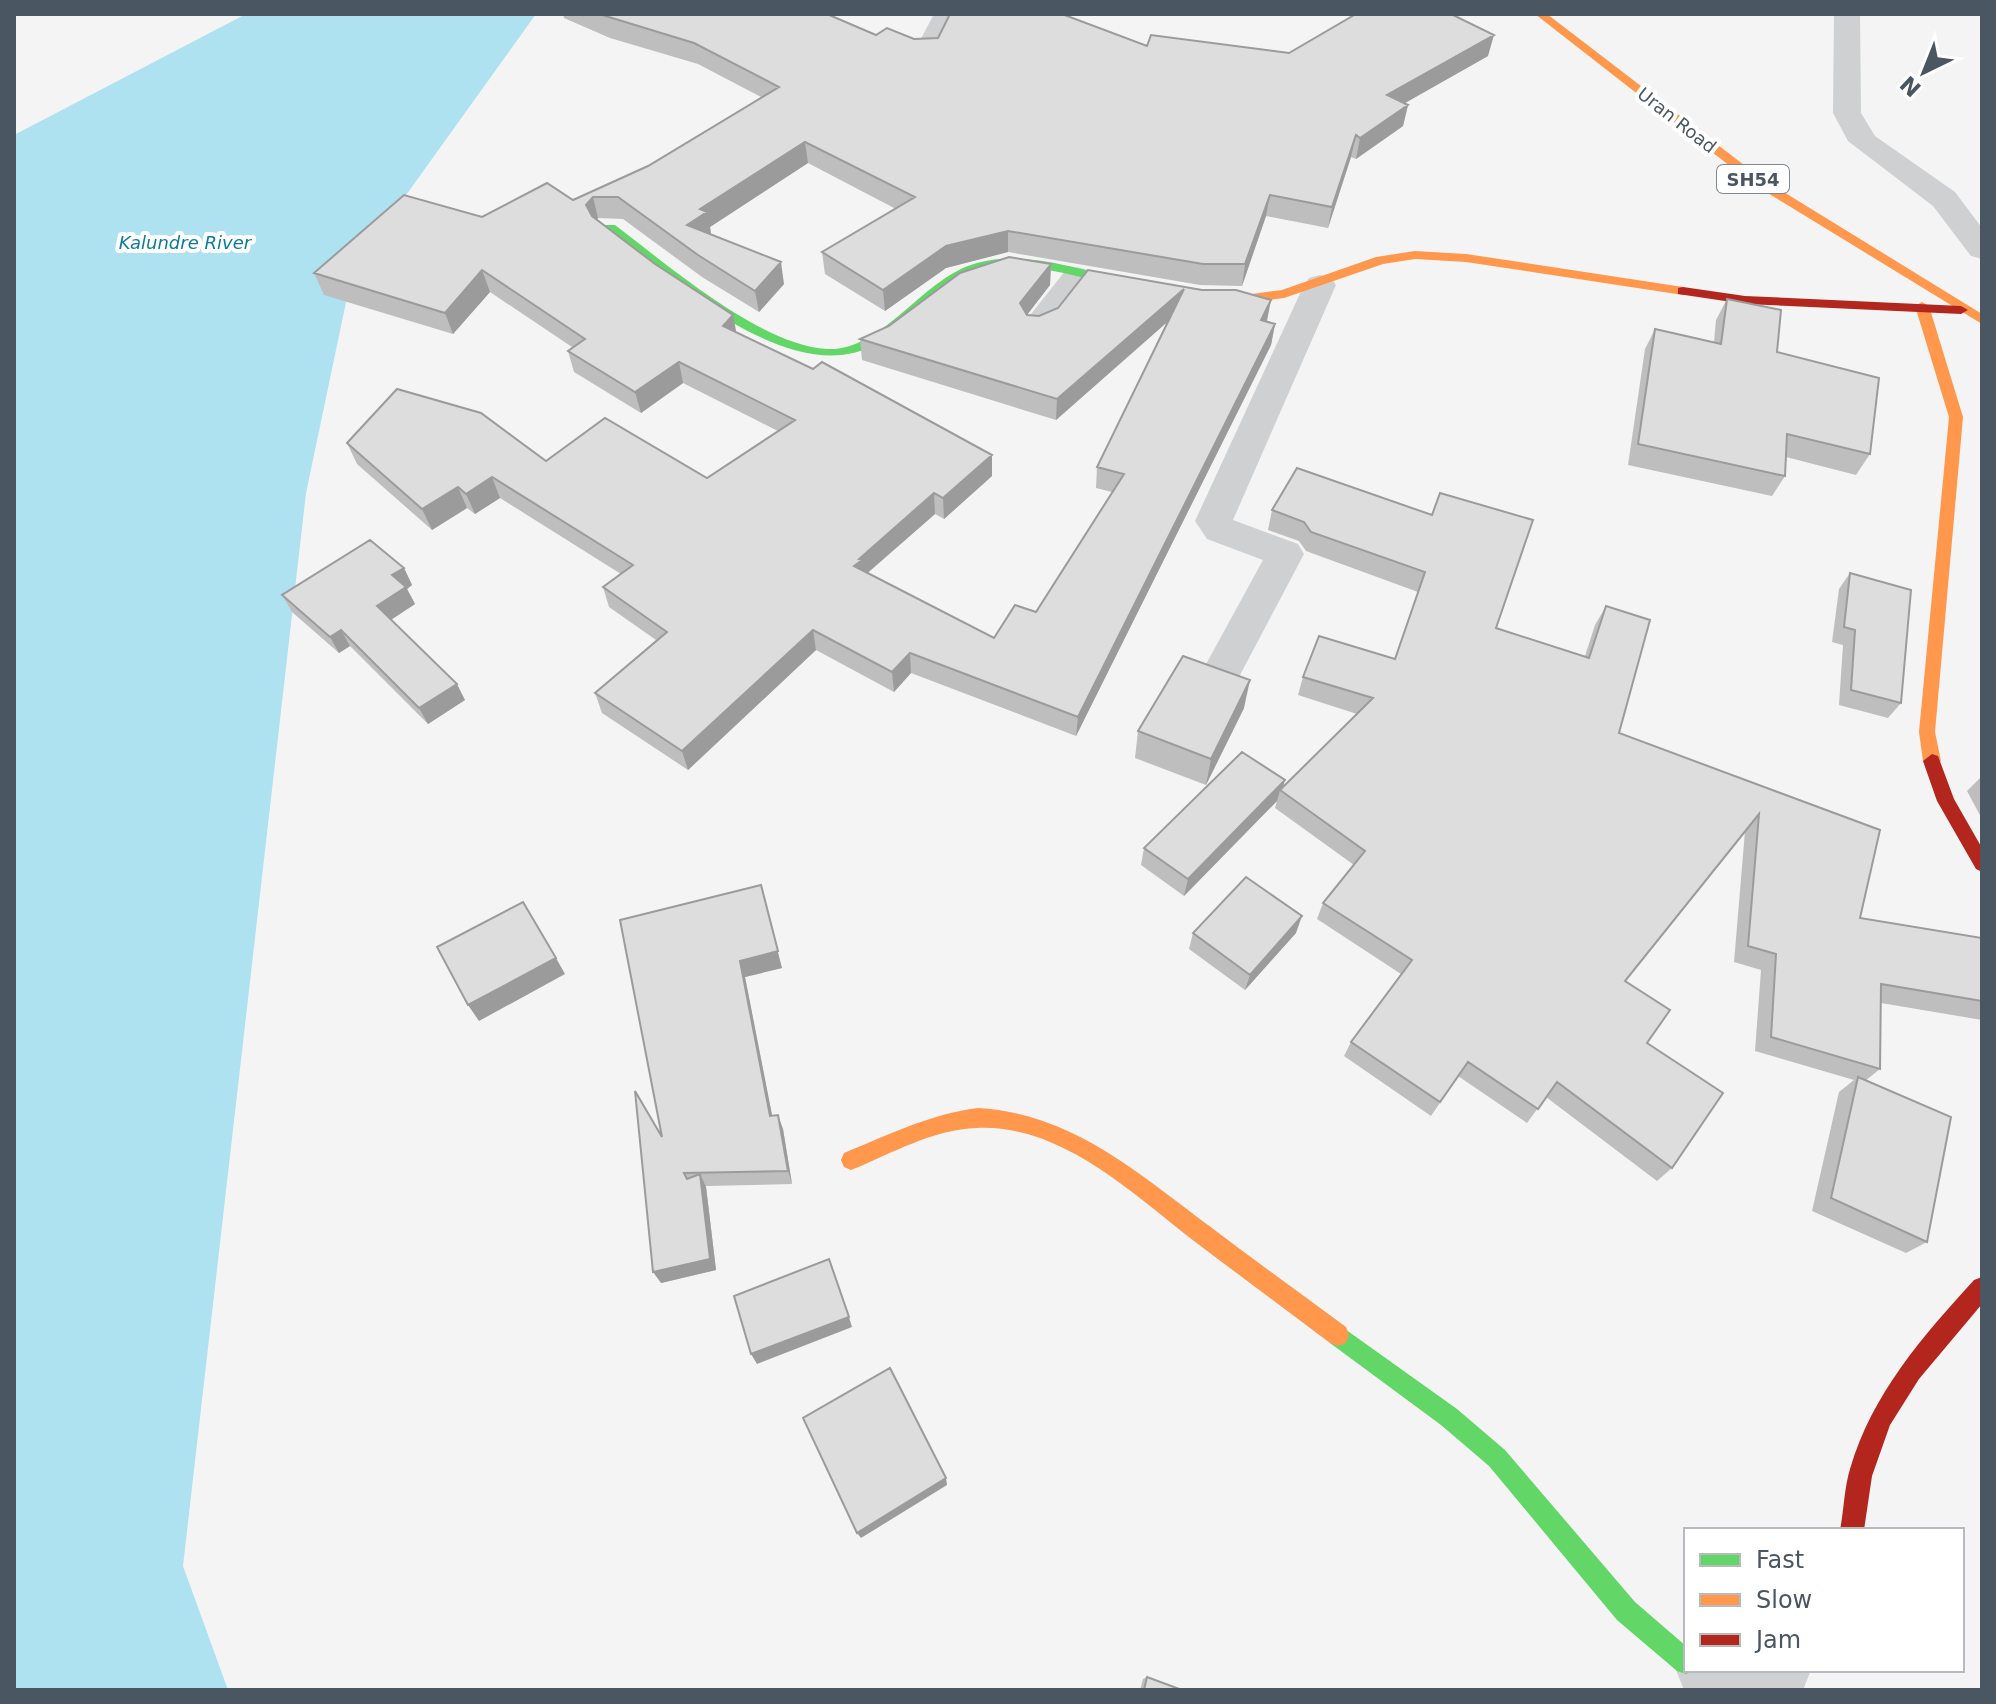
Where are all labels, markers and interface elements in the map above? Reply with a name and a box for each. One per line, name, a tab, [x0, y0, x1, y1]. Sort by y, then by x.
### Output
north arrow	[1884, 32, 1964, 112]
text: N	[1895, 71, 1926, 102]
street label: Uran Road	[1634, 83, 1720, 157]
road number: SH54	[1717, 165, 1789, 193]
water label: Kalundre River	[119, 232, 253, 253]
legend	[1684, 1528, 1964, 1672]
text: Fast	[1756, 1546, 1804, 1574]
text: Slow	[1756, 1586, 1812, 1614]
text: Jam	[1754, 1626, 1801, 1654]

